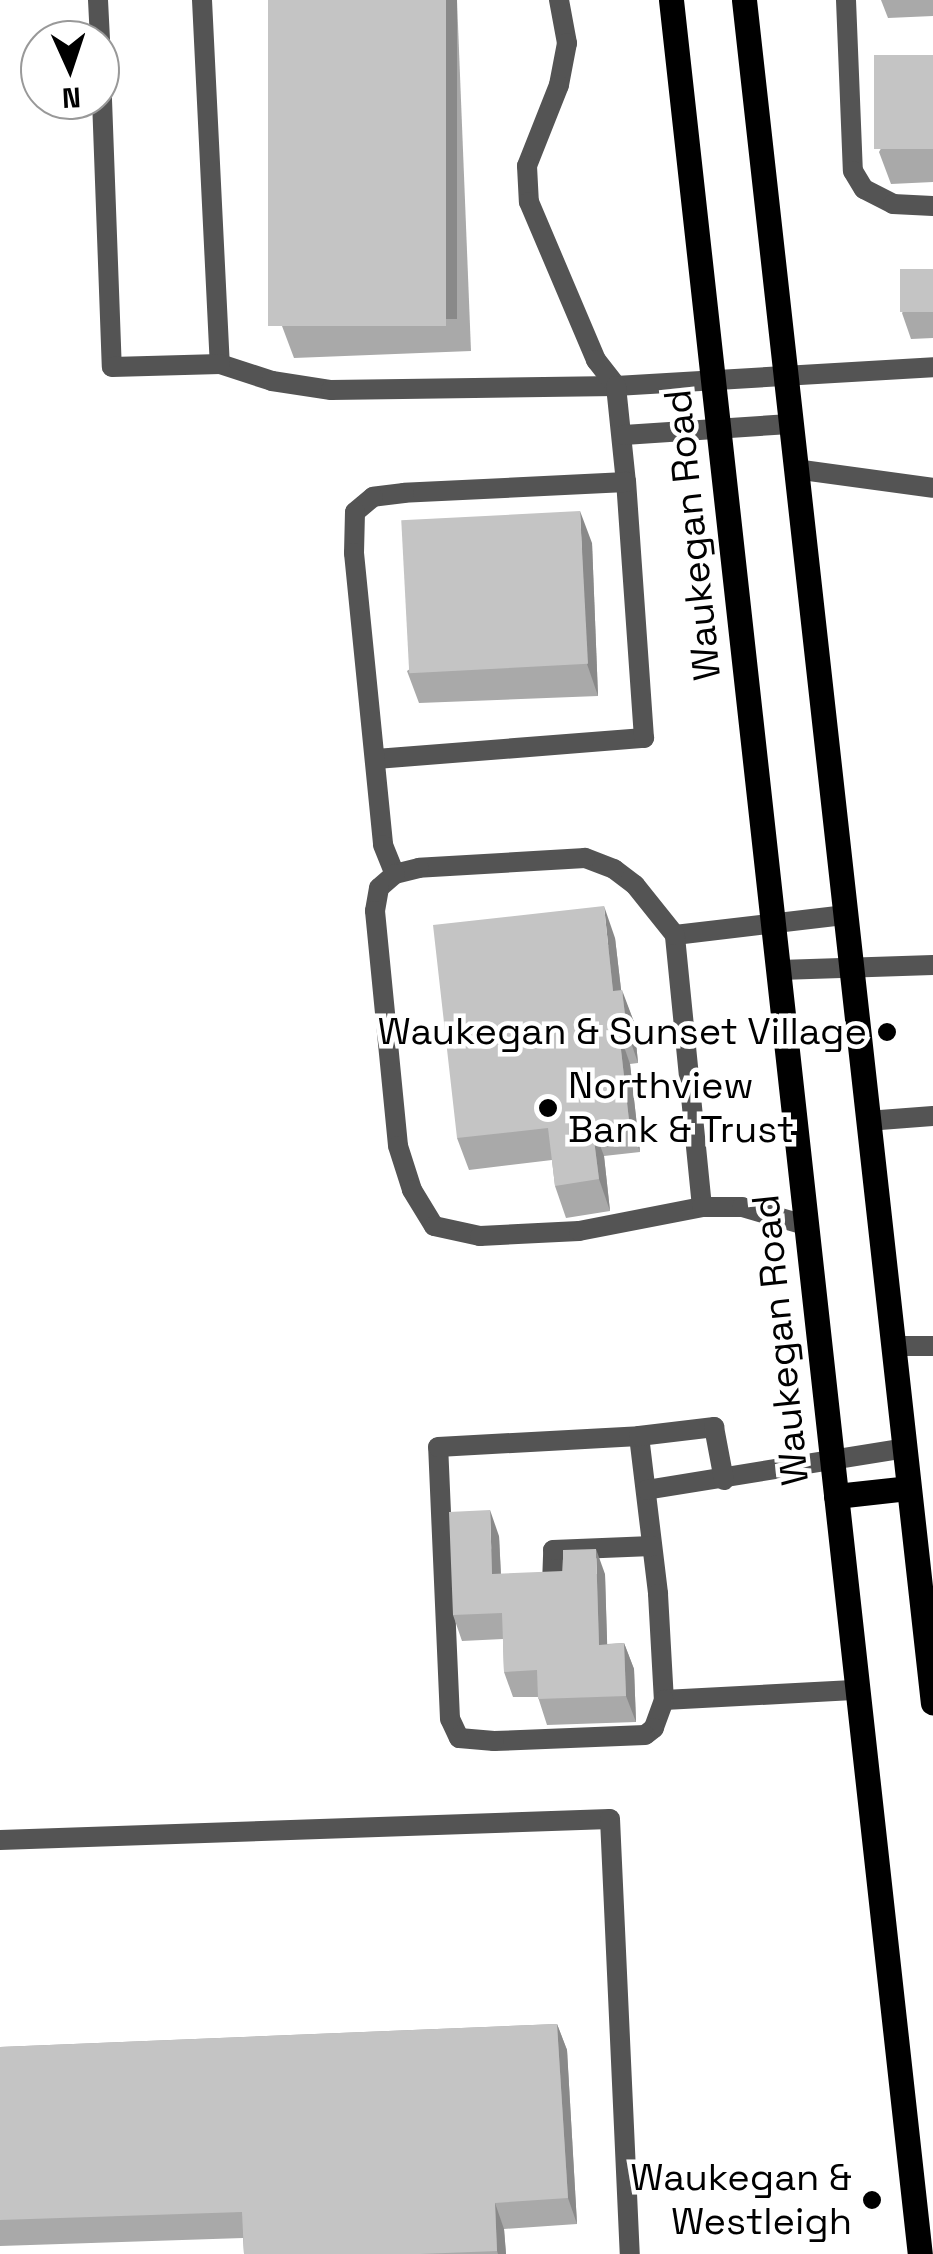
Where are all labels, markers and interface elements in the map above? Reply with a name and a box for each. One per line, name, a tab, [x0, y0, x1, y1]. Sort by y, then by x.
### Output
north arrow	[20, 20, 120, 120]
text: N	[61, 79, 82, 116]
street label: Waukegan Road	[655, 387, 731, 683]
place label: Waukegan & Sunset Village	[377, 1009, 867, 1055]
marker: Waukegan & Sunset Village	[876, 1021, 898, 1043]
place label: Northview Bank & Trust	[568, 1063, 795, 1152]
marker: Northview Bank & Trust	[537, 1097, 559, 1119]
street label: Waukegan Road	[743, 1192, 819, 1488]
place label: Waukegan & Westleigh	[630, 2155, 852, 2244]
marker: Waukegan & Westleigh	[861, 2189, 883, 2211]

